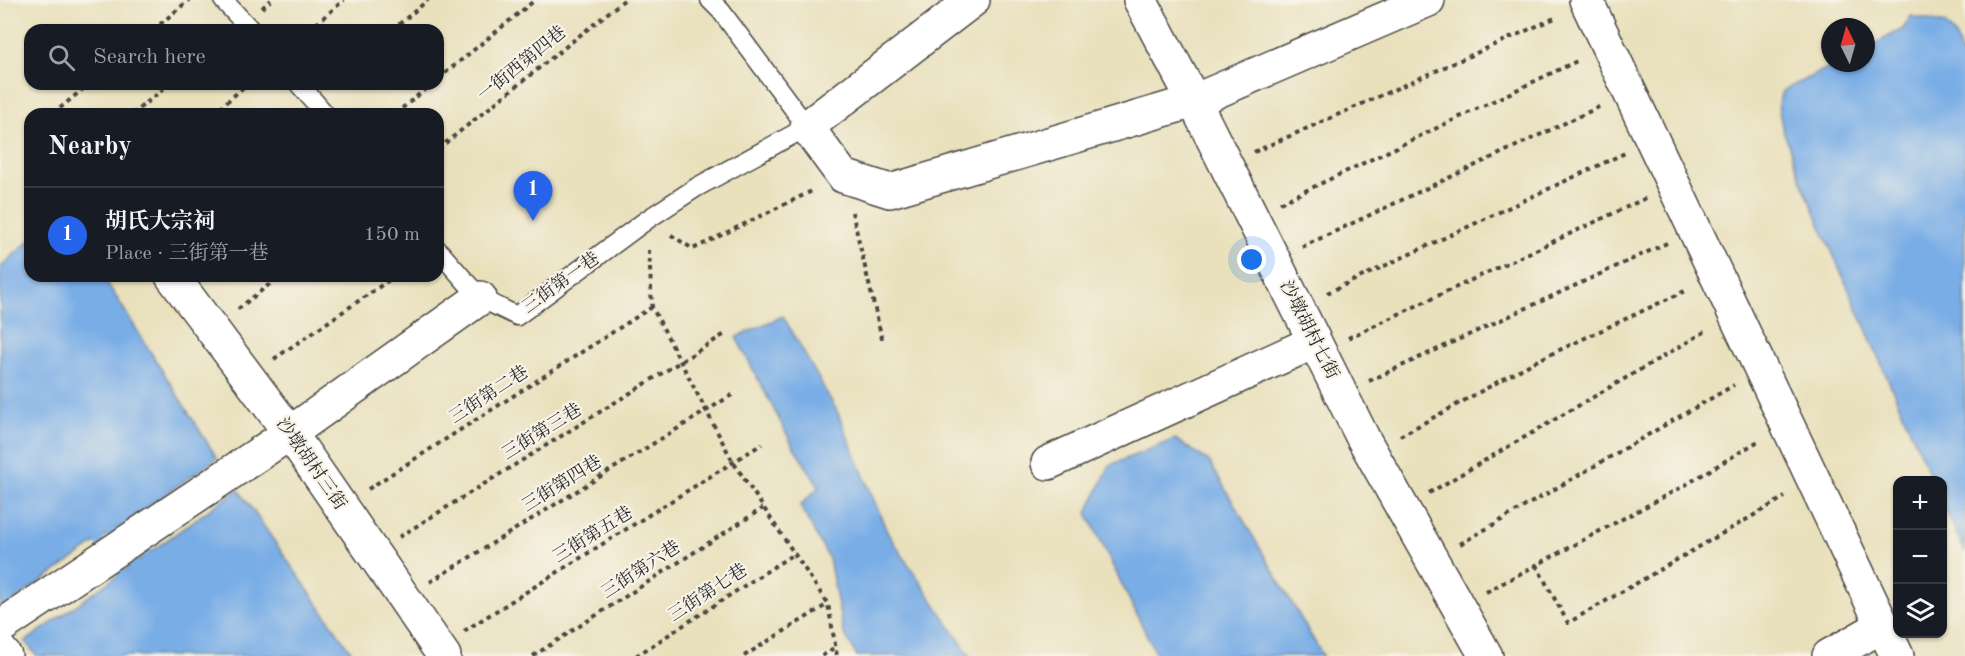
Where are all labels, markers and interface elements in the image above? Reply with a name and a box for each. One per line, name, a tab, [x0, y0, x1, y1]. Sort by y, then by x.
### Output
north arrow	[1821, 18, 1875, 72]
street label: 一街西第四巷	[473, 21, 570, 105]
search box	[24, 24, 444, 90]
icon: search	[45, 41, 78, 74]
text: Search here	[93, 46, 206, 68]
text: Nearby	[48, 134, 132, 160]
pin: 1	[514, 172, 552, 221]
text: 胡氏大宗祠	[105, 211, 215, 233]
text: 1	[62, 225, 73, 245]
text: 150 m	[364, 225, 420, 245]
text: Place · 三街第一巷	[105, 244, 269, 264]
your location	[1237, 245, 1266, 274]
street label: 三街第一巷	[518, 248, 603, 317]
street label: 沙墩胡村七街	[1276, 277, 1343, 382]
street label: 三街第二巷	[445, 361, 532, 427]
street label: 三街第三巷	[498, 399, 585, 463]
street label: 沙墩胡村三街	[273, 413, 351, 513]
street label: 三街第四巷	[518, 451, 605, 515]
map controls	[1893, 476, 1947, 638]
button: +	[1893, 476, 1947, 530]
street label: 三街第五巷	[549, 502, 636, 566]
button: −	[1893, 530, 1947, 584]
street label: 三街第六巷	[597, 536, 684, 602]
street label: 三街第七巷	[664, 559, 751, 625]
button: layers	[1893, 584, 1947, 638]

